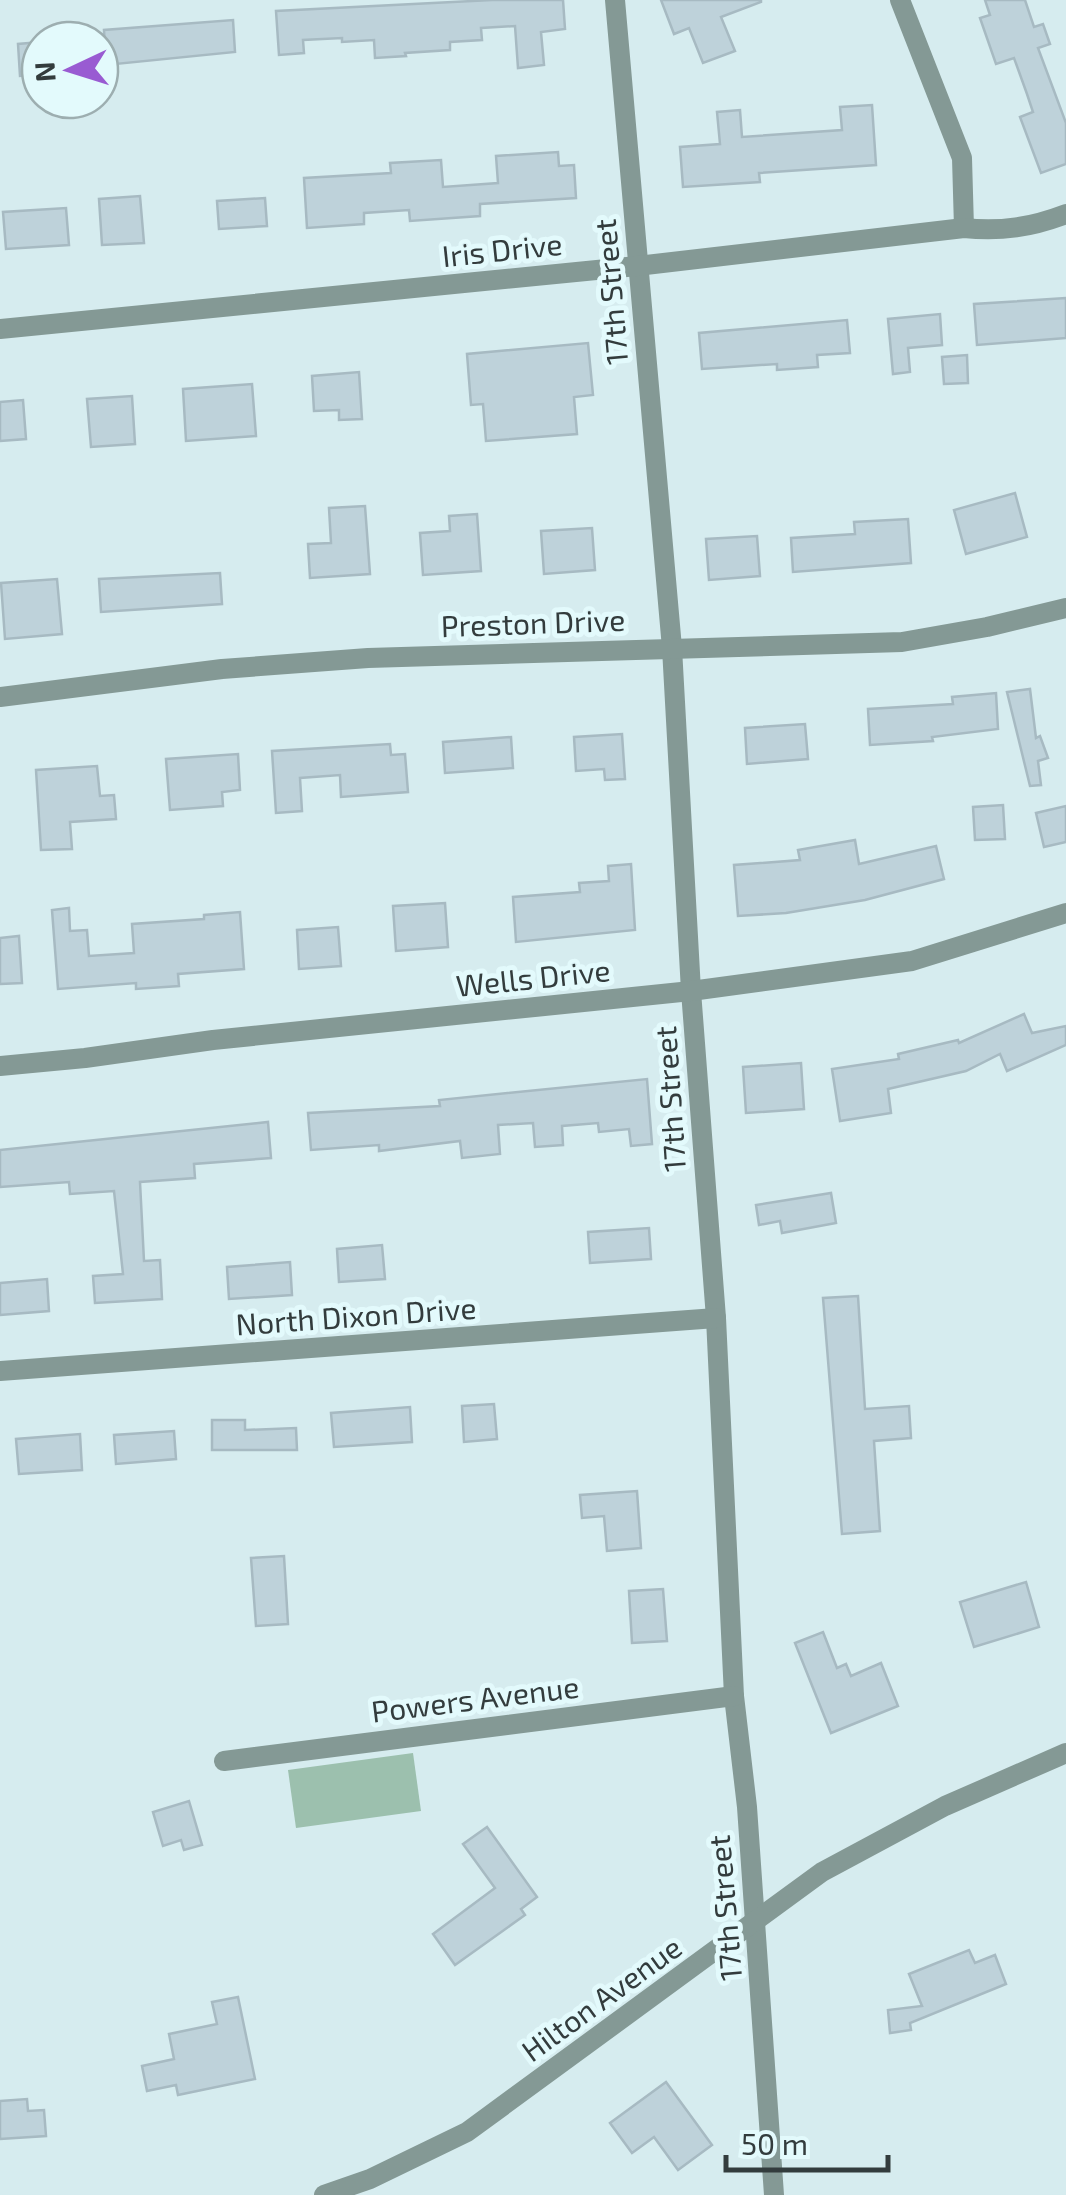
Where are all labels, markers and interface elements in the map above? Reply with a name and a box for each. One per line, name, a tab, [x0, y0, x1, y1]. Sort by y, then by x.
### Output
north arrow	[20, 20, 120, 120]
text: N	[26, 61, 62, 83]
street label: 17th Street	[586, 218, 634, 366]
street label: Iris Drive	[440, 225, 564, 273]
street label: Preston Drive	[440, 601, 626, 643]
street label: Wells Drive	[454, 951, 612, 1003]
street label: 17th Street	[646, 1025, 692, 1173]
street label: North Dixon Drive	[235, 1289, 477, 1341]
street label: Powers Avenue	[369, 1667, 581, 1729]
street label: 17th Street	[700, 1834, 748, 1982]
street label: Hilton Avenue	[514, 1928, 688, 2068]
scale bar	[726, 2110, 888, 2172]
text: 50 m	[741, 2125, 808, 2161]

